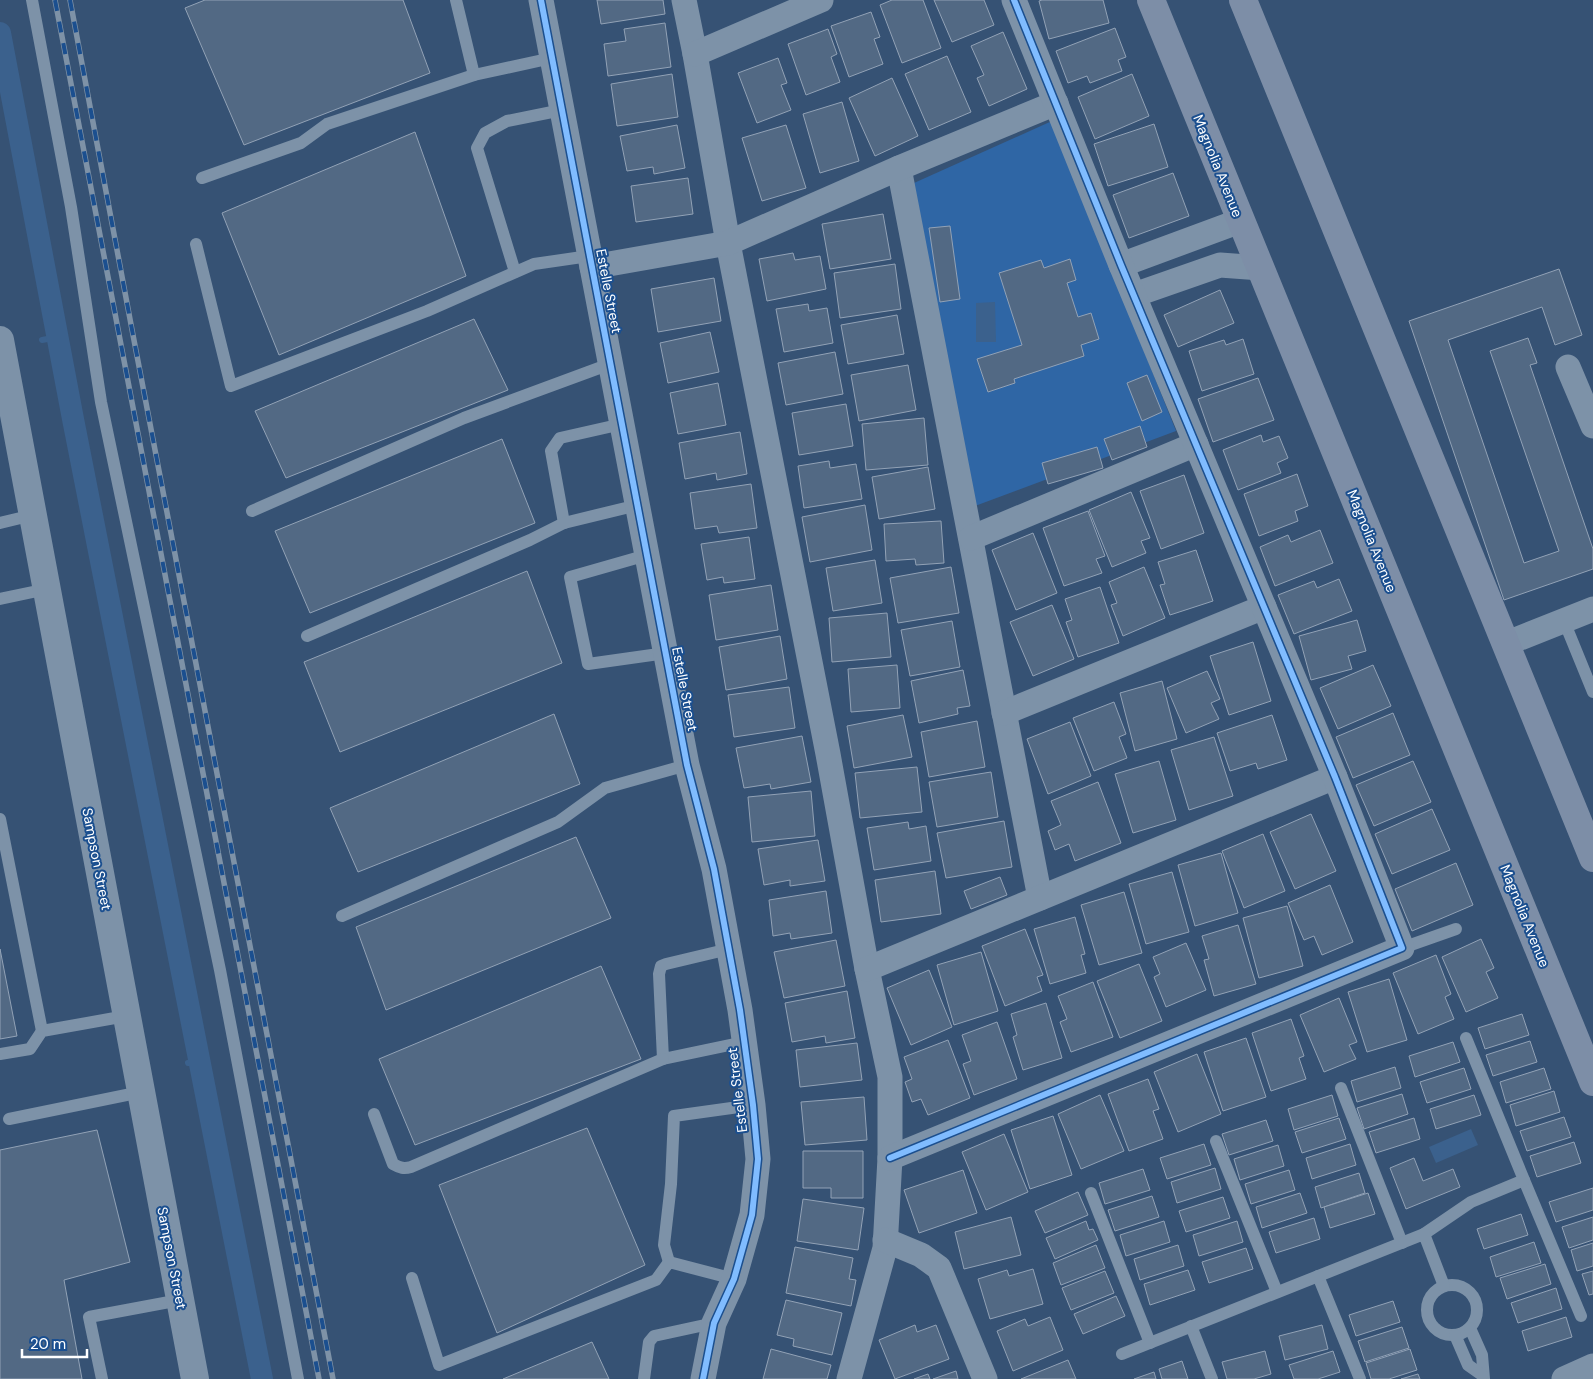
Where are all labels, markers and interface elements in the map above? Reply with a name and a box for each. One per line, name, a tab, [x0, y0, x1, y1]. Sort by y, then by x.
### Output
street label: Magnolia Avenue	[1189, 112, 1247, 220]
street label: Estelle Street	[592, 247, 626, 335]
street label: Magnolia Avenue	[1343, 487, 1401, 595]
street label: Estelle Street	[668, 645, 702, 733]
street label: Sampson Street	[78, 806, 116, 912]
street label: Magnolia Avenue	[1496, 862, 1554, 970]
street label: Estelle Street	[723, 1046, 751, 1134]
street label: Sampson Street	[153, 1205, 191, 1311]
scale bar	[22, 1326, 88, 1358]
text: 20 m	[30, 1334, 66, 1354]

